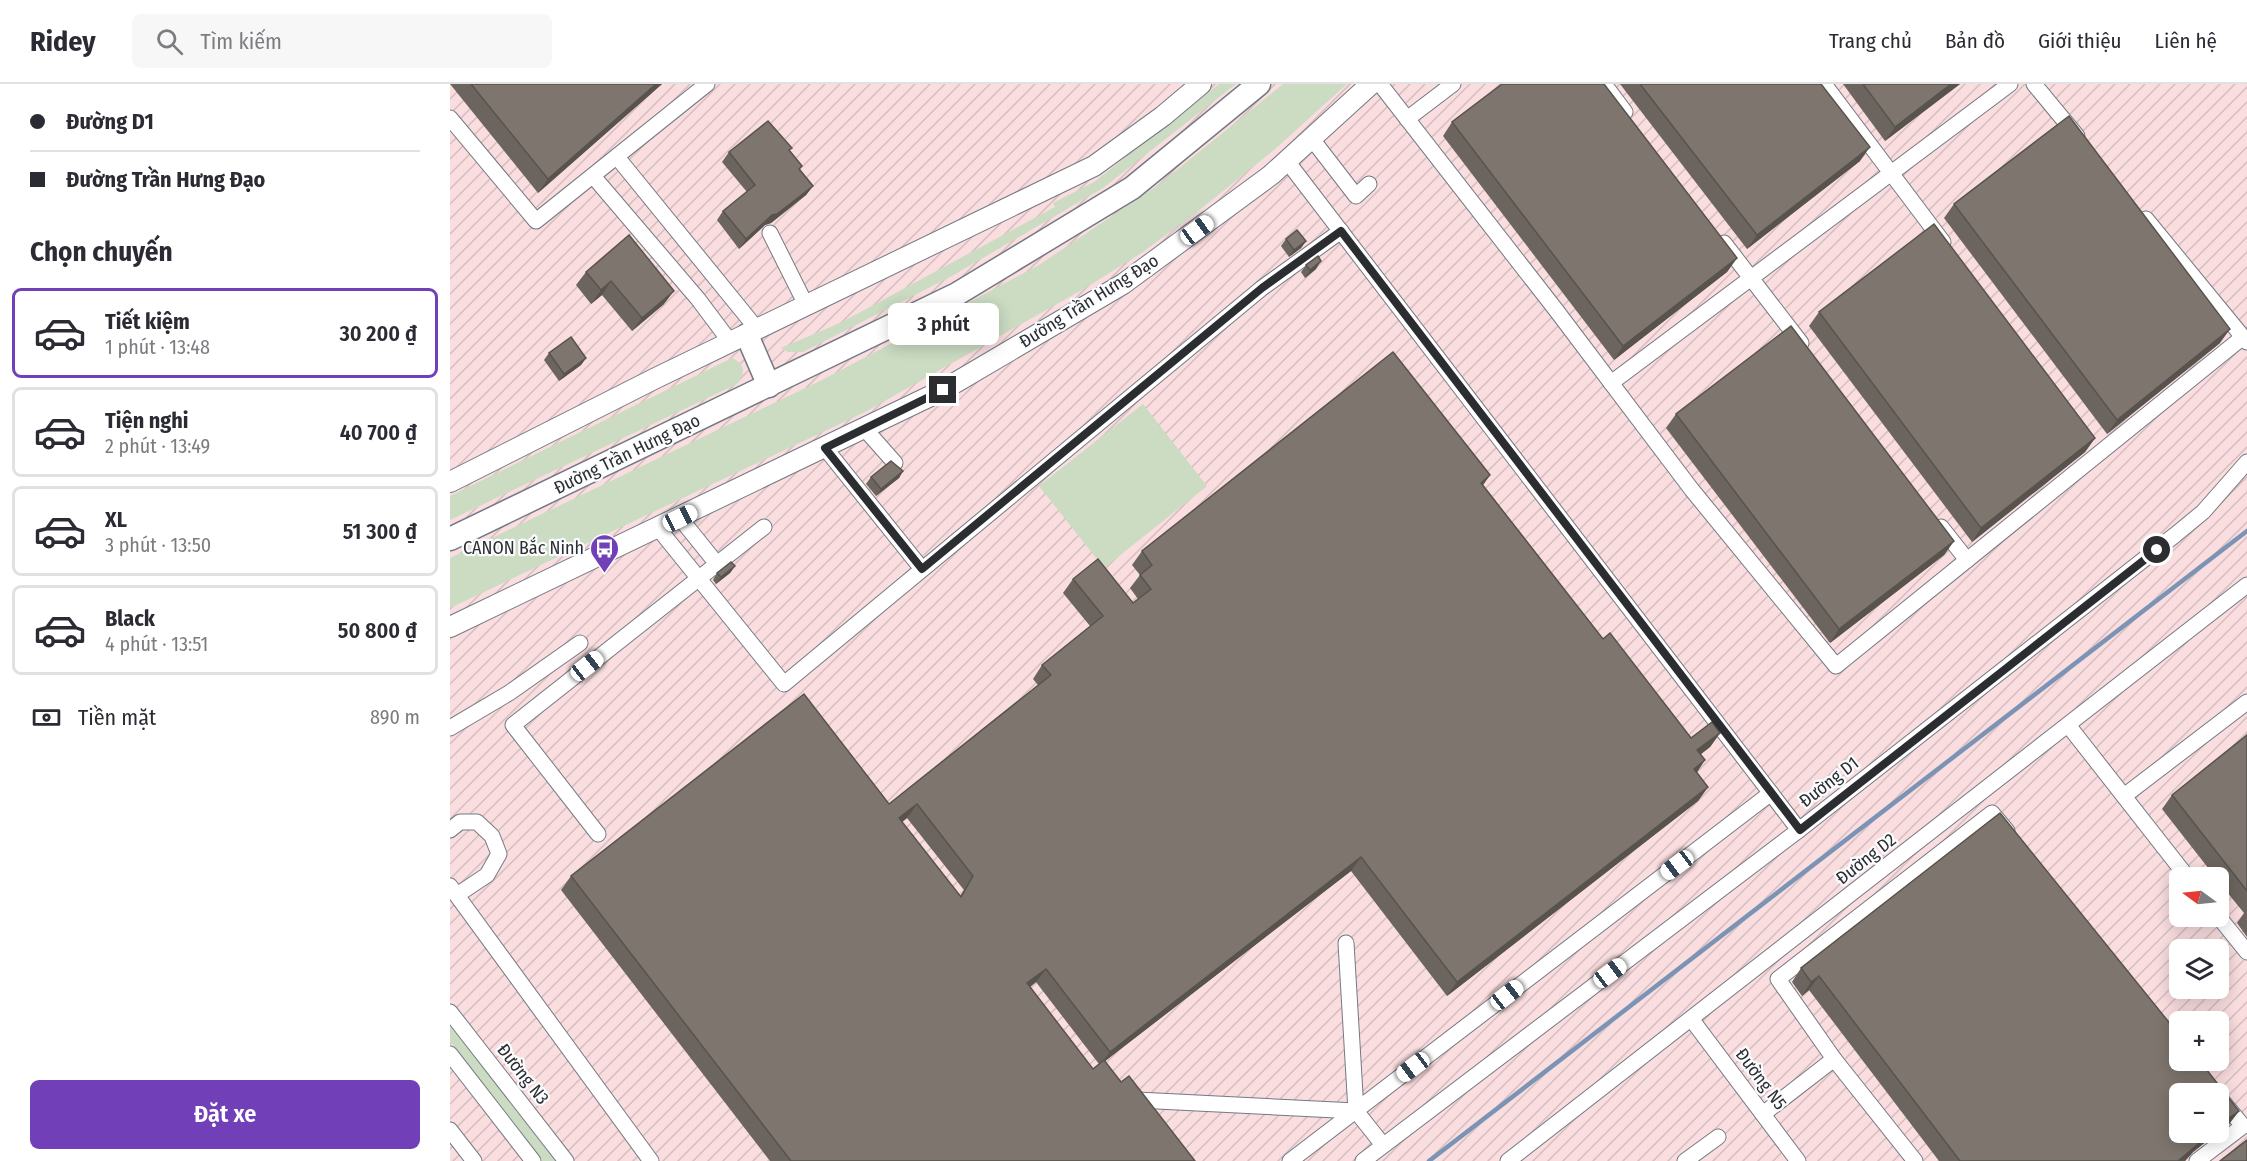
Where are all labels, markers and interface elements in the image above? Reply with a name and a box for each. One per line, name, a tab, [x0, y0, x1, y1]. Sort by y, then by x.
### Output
search box	[132, 14, 552, 68]
text: Ridey	[30, 25, 96, 58]
icon: search	[153, 25, 186, 58]
text: Tìm kiếm	[201, 28, 282, 55]
text: Trang chủ	[1829, 28, 1912, 54]
text: Bản đồ	[1945, 28, 2005, 54]
text: Giới thiệu	[2038, 28, 2122, 54]
text: Liên hệ	[2155, 28, 2217, 54]
text: Đường D1	[66, 108, 154, 135]
text: Đường Trần Hưng Đạo	[66, 166, 265, 193]
car	[1177, 212, 1217, 248]
text: Chọn chuyến	[30, 236, 173, 268]
street label: Đường Trần Hưng Đạo	[1015, 249, 1163, 353]
callout: 3 phút	[888, 303, 998, 345]
icon: car	[33, 306, 87, 360]
text: Tiết kiệm	[105, 308, 190, 335]
text: 3 phút	[917, 312, 970, 336]
text: 30 200 ₫	[339, 320, 417, 347]
text: 1 phút · 13:48	[105, 335, 210, 359]
route end	[929, 376, 956, 403]
icon: car	[33, 405, 87, 459]
text: Tiện nghi	[105, 407, 188, 434]
street label: Đường Trần Hưng Đạo	[550, 409, 704, 499]
text: 40 700 ₫	[340, 419, 417, 446]
text: 2 phút · 13:49	[105, 434, 210, 458]
car	[660, 502, 700, 534]
icon: car	[33, 504, 87, 558]
text: XL	[105, 506, 127, 533]
text: 51 300 ₫	[343, 518, 417, 545]
bus stop icon: CANON Bắc Ninh	[589, 532, 621, 574]
text: 3 phút · 13:50	[105, 533, 211, 557]
place label: CANON Bắc Ninh	[463, 536, 584, 559]
route start	[2143, 536, 2170, 563]
icon: car	[33, 603, 87, 657]
text: Black	[105, 605, 155, 632]
text: 50 800 ₫	[338, 617, 417, 644]
text: 4 phút · 13:51	[105, 632, 208, 656]
car	[567, 648, 607, 684]
icon: cash	[30, 701, 63, 734]
text: Tiền mặt	[78, 704, 156, 731]
text: 890 m	[370, 705, 420, 729]
street label: Đường D1	[1795, 752, 1863, 812]
street label: Đường D2	[1832, 829, 1900, 889]
car	[1657, 847, 1697, 883]
north arrow	[2169, 867, 2229, 927]
map controls	[2169, 867, 2229, 1143]
button: layers	[2169, 939, 2229, 999]
car	[1590, 955, 1630, 991]
car	[1487, 977, 1527, 1013]
button: +	[2169, 1011, 2229, 1071]
street label: Đường N3	[492, 1039, 554, 1109]
street label: Đường N5	[1731, 1044, 1791, 1114]
car	[1393, 1049, 1433, 1085]
button: Đặt xe	[30, 1080, 420, 1149]
button: −	[2169, 1083, 2229, 1143]

